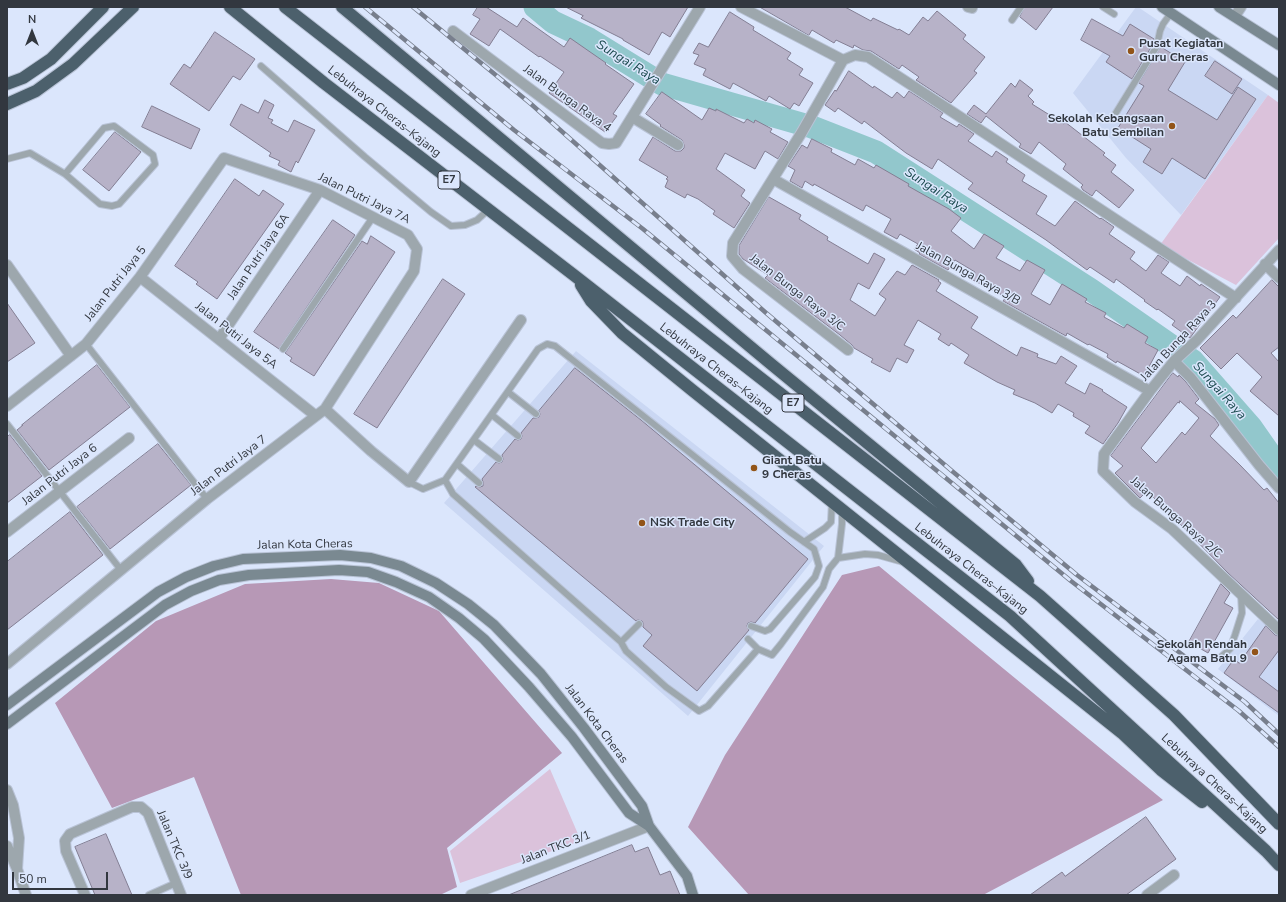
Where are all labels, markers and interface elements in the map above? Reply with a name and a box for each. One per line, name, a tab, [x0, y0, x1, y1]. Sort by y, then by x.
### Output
north arrow	[12, 12, 52, 52]
text: N	[28, 12, 36, 27]
water label: Sungai Raya	[593, 37, 663, 89]
place label: Pusat Kegiatan Guru Cheras	[1139, 37, 1223, 65]
marker: Pusat Kegiatan Guru Cheras	[1126, 46, 1136, 56]
street label: Jalan Bunga Raya 4	[520, 62, 614, 136]
street label: Lebuhraya Cheras–Kajang	[324, 63, 444, 161]
place label: Sekolah Kebangsaan Batu Sembilan	[1048, 112, 1164, 140]
marker: Sekolah Kebangsaan Batu Sembilan	[1167, 121, 1177, 131]
water label: Sungai Raya	[901, 165, 971, 217]
street label: Jalan Putri Jaya 7A	[316, 171, 412, 227]
road number: E7	[438, 171, 460, 189]
street label: Jalan Putri Jaya 6A	[225, 211, 293, 303]
street label: Jalan Bunga Raya 3/B	[913, 239, 1023, 309]
street label: Jalan Putri Jaya 5	[82, 243, 150, 325]
street label: Jalan Bunga Raya 3/C	[747, 251, 847, 335]
street label: Jalan Bunga Raya 3	[1138, 298, 1220, 384]
street label: Jalan Putri Jaya 5A	[192, 299, 280, 373]
street label: Lebuhraya Cheras–Kajang	[656, 320, 776, 418]
water label: Sungai Raya	[1189, 359, 1249, 423]
road number: E7	[782, 394, 804, 412]
street label: Jalan Putri Jaya 7	[188, 433, 270, 499]
street label: Jalan Putri Jaya 6	[19, 441, 101, 509]
place label: Giant Batu 9 Cheras	[762, 454, 822, 482]
marker: Giant Batu 9 Cheras	[749, 463, 759, 473]
street label: Jalan Bunga Raya 2/C	[1127, 474, 1225, 562]
place label: NSK Trade City	[650, 516, 735, 530]
marker: NSK Trade City	[637, 518, 647, 528]
street label: Lebuhraya Cheras–Kajang	[911, 520, 1031, 618]
street label: Jalan Kota Cheras	[257, 537, 353, 553]
place label: Sekolah Rendah Agama Batu 9	[1157, 638, 1247, 666]
marker: Sekolah Rendah Agama Batu 9	[1250, 647, 1260, 657]
street label: Jalan Kota Cheras	[562, 682, 630, 766]
street label: Lebuhraya Cheras–Kajang	[1158, 731, 1270, 837]
street label: Jalan TKC 3/9	[153, 808, 195, 882]
street label: Jalan TKC 3/1	[519, 828, 593, 868]
scale bar	[14, 864, 110, 890]
text: 50 m	[19, 871, 47, 887]

